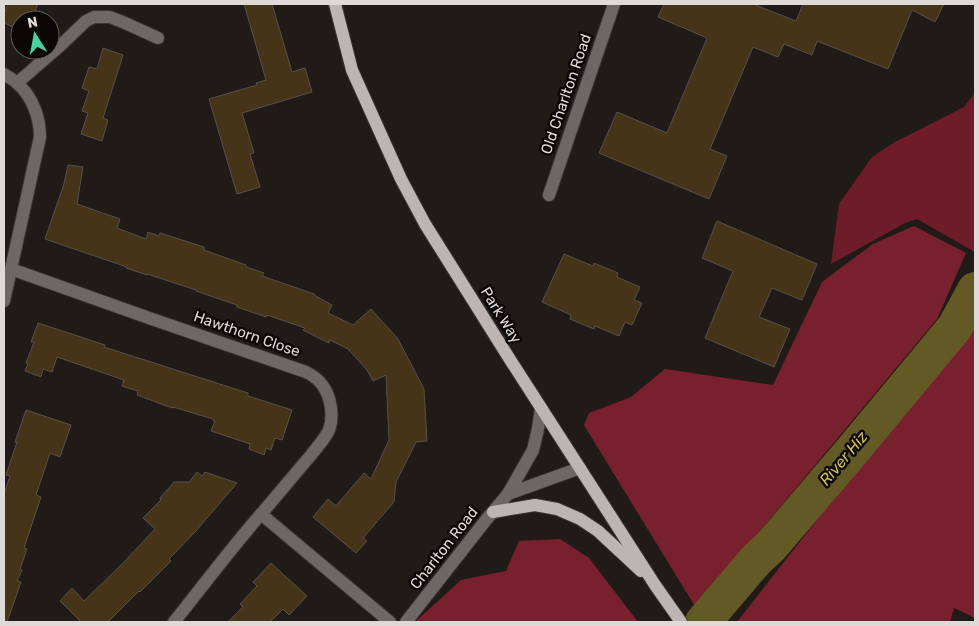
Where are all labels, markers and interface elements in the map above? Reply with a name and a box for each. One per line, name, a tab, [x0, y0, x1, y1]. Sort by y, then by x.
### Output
north arrow	[10, 10, 60, 60]
text: N	[26, 13, 39, 32]
street label: Old Charlton Road	[537, 32, 595, 156]
street label: Park Way	[477, 284, 525, 346]
street label: Hawthorn Close	[191, 307, 303, 361]
water label: River Hiz	[815, 427, 872, 489]
street label: Charlton Road	[406, 503, 482, 593]

